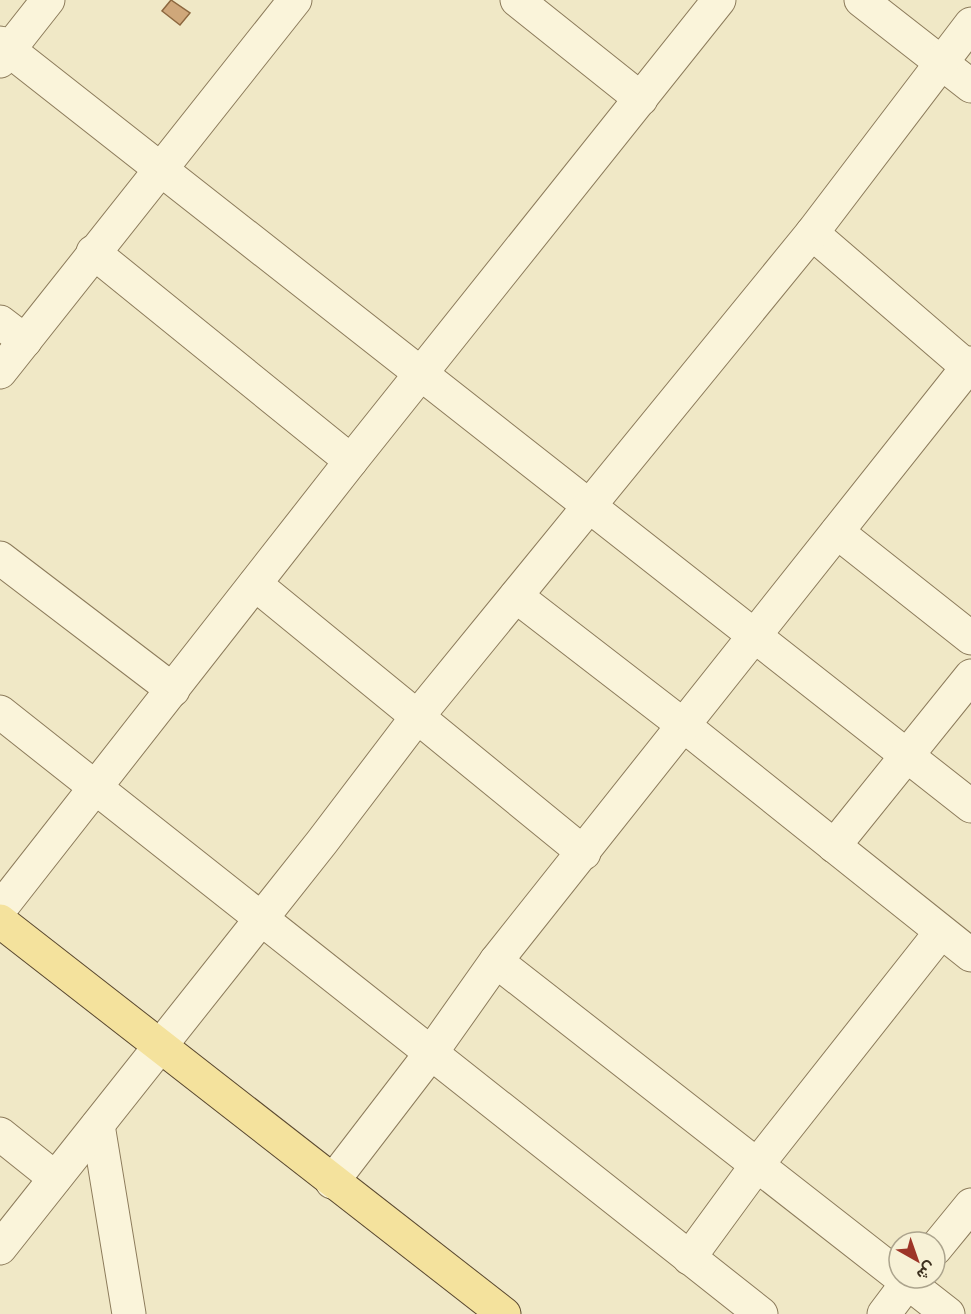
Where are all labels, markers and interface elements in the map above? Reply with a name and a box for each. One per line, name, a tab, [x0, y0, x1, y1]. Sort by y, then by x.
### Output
north arrow	[887, 1230, 947, 1290]
text: ش	[913, 1258, 940, 1285]

